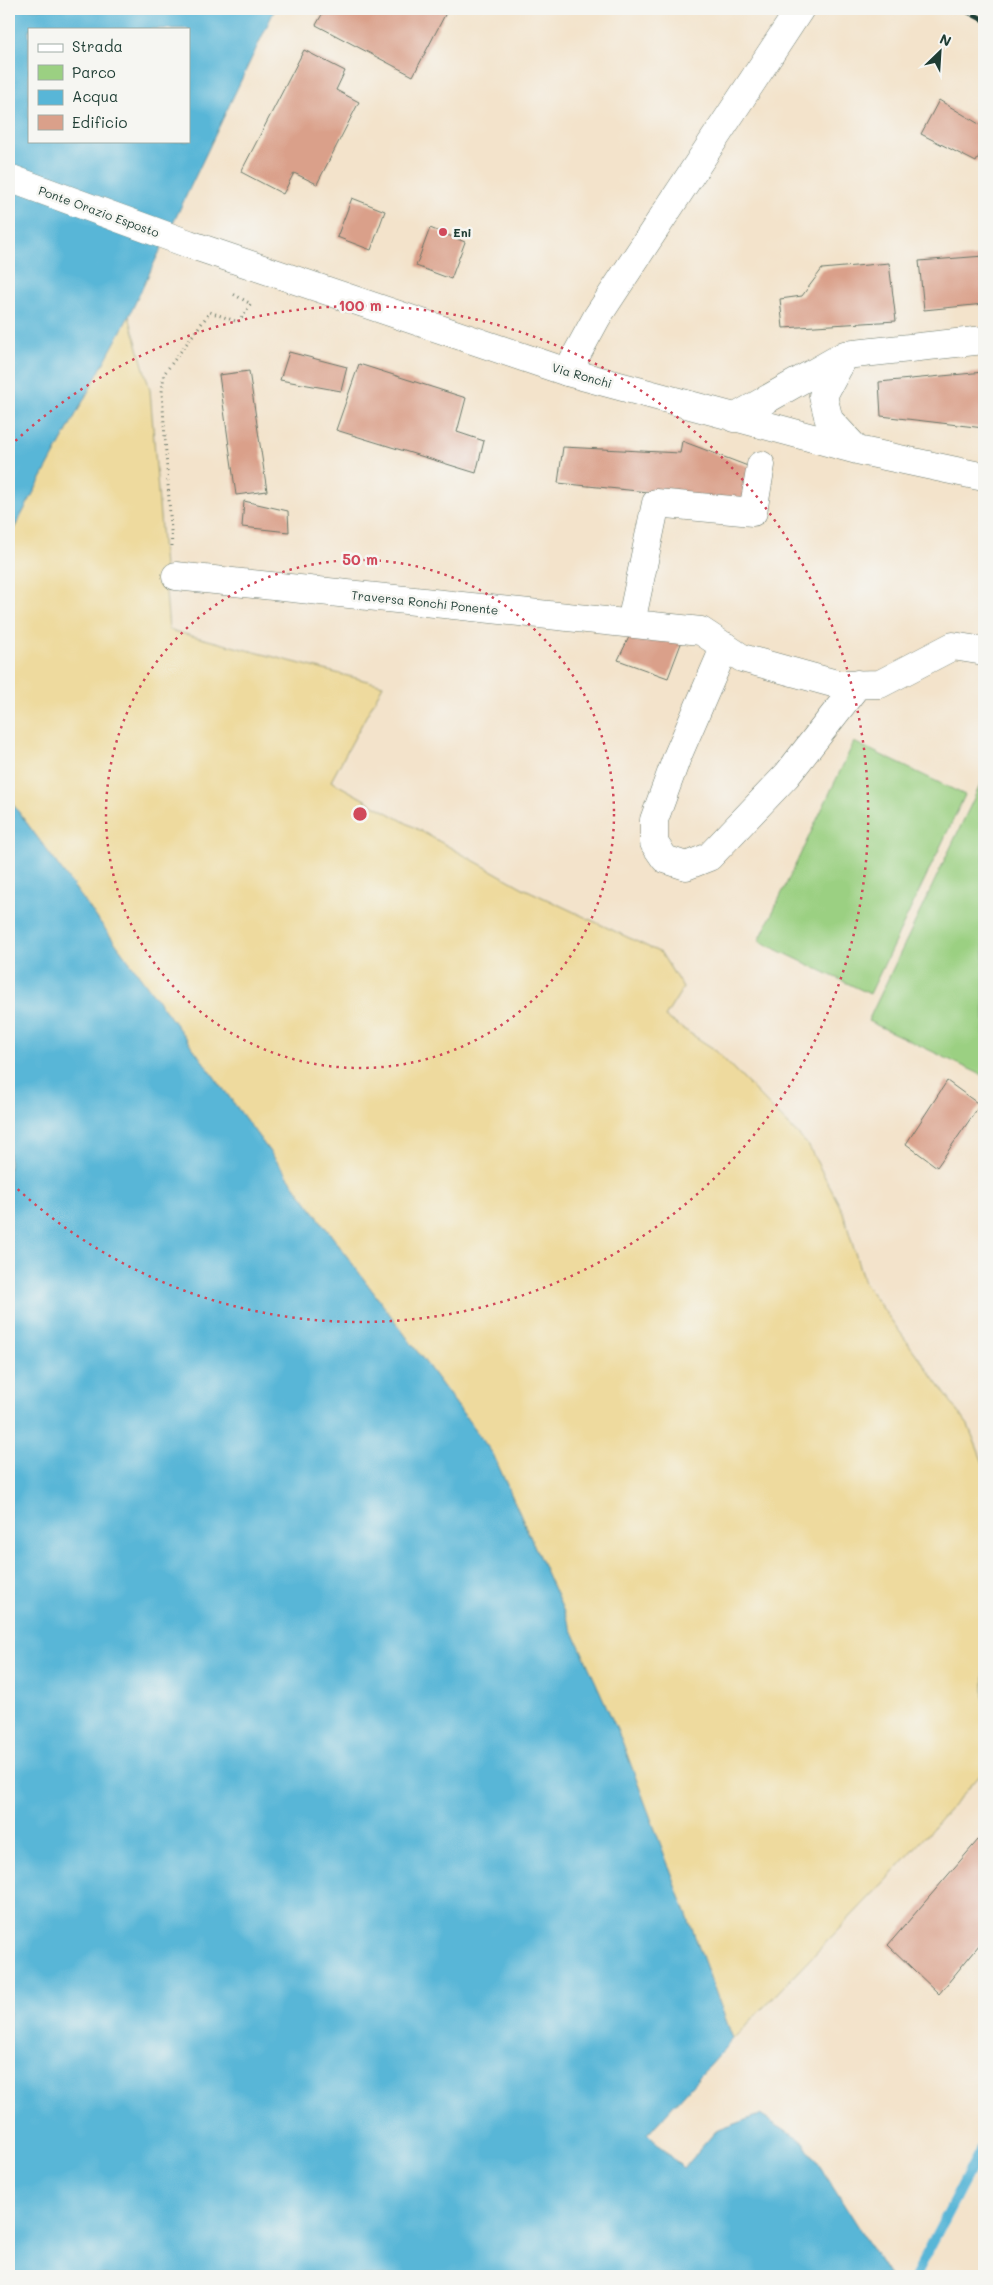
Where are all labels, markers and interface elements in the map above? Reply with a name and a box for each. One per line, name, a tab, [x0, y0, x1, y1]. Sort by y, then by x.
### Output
legend	[28, 28, 190, 142]
north arrow	[916, 28, 966, 78]
text: N	[937, 29, 955, 51]
text: Strada	[72, 36, 123, 56]
text: Parco	[72, 62, 116, 82]
text: Acqua	[72, 86, 118, 106]
text: Edificio	[72, 112, 128, 132]
street label: Ponte Orazio Esposto	[36, 182, 162, 240]
place label: Eni	[453, 224, 472, 240]
marker: Eni	[437, 226, 449, 238]
text: 100 m	[338, 295, 382, 315]
street label: Via Ronchi	[550, 359, 614, 391]
text: 50 m	[342, 549, 378, 569]
street label: Traversa Ronchi Ponente	[351, 586, 499, 618]
centre of rings	[351, 805, 369, 823]

